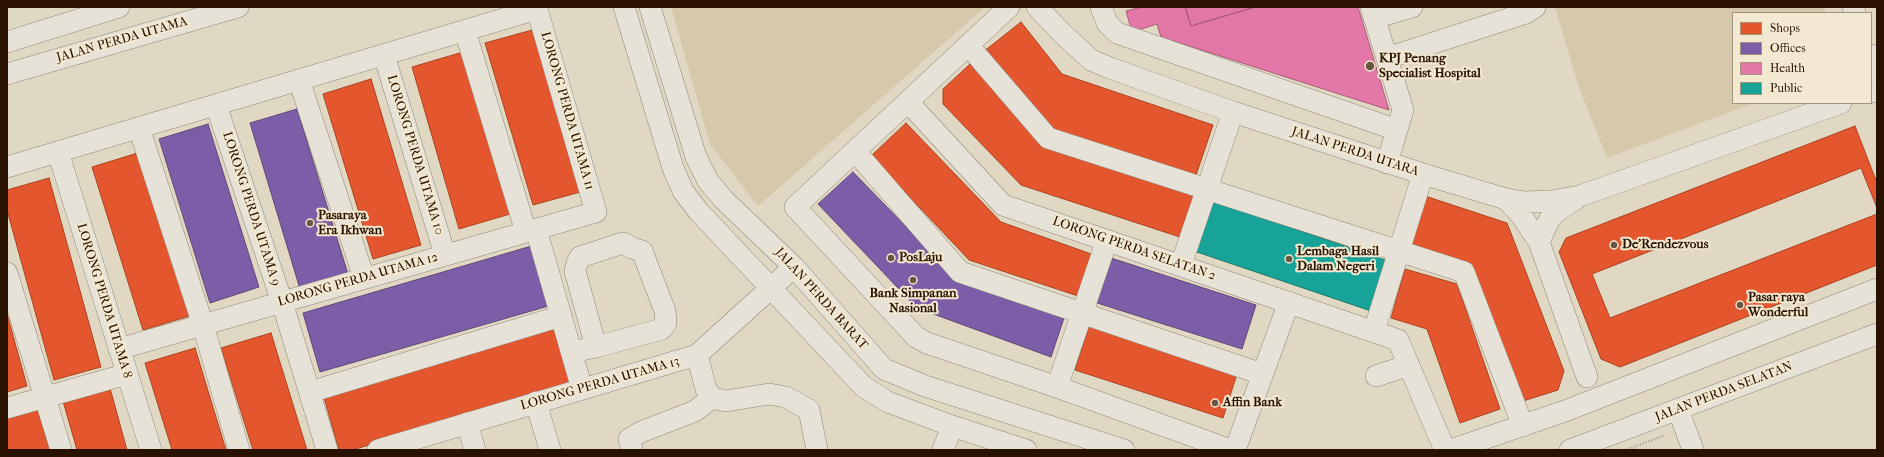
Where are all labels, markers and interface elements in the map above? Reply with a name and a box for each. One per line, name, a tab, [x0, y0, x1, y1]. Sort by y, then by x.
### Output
legend	[1732, 12, 1872, 104]
street label: JALAN PERDA UTAMA	[55, 14, 189, 66]
text: Shops	[1770, 21, 1800, 35]
street label: LORONG PERDA UTAMA 11	[537, 30, 597, 192]
text: Offices	[1770, 41, 1806, 55]
place label: KPJ Penang Specialist Hospital	[1379, 51, 1481, 82]
marker: KPJ Penang Specialist Hospital	[1364, 60, 1376, 72]
text: Health	[1770, 61, 1805, 75]
street label: LORONG PERDA UTAMA 10	[383, 73, 447, 237]
text: Public	[1770, 81, 1802, 95]
street label: JALAN PERDA UTARA	[1289, 124, 1421, 180]
street label: LORONG PERDA UTAMA 9	[219, 130, 283, 288]
place label: Pasaraya Era Ikhwan	[318, 208, 382, 239]
street label: LORONG PERDA SELATAN 2	[1050, 214, 1218, 284]
marker: Pasaraya Era Ikhwan	[305, 218, 315, 228]
street label: LORONG PERDA UTAMA 8	[73, 222, 135, 380]
place label: De'Rendezvous	[1622, 237, 1708, 253]
marker: De'Rendezvous	[1609, 240, 1619, 250]
place label: Lembaga Hasil Dalam Negeri	[1297, 244, 1379, 275]
street label: JALAN PERDA BARAT	[771, 245, 871, 353]
street label: LORONG PERDA UTAMA 12	[276, 250, 440, 310]
place label: PosLaju	[899, 250, 942, 266]
marker: PosLaju	[886, 253, 896, 263]
marker: Lembaga Hasil Dalam Negeri	[1284, 254, 1294, 264]
marker: Bank Simpanan Nasional	[908, 275, 918, 285]
place label: Bank Simpanan Nasional	[870, 286, 956, 317]
place label: Pasar raya Wonderful	[1748, 290, 1808, 321]
marker: Pasar raya Wonderful	[1735, 300, 1745, 310]
street label: LORONG PERDA UTAMA 13	[519, 354, 681, 414]
street label: JALAN PERDA SELATAN	[1653, 359, 1795, 425]
place label: Affin Bank	[1223, 395, 1282, 411]
marker: Affin Bank	[1210, 398, 1220, 408]

